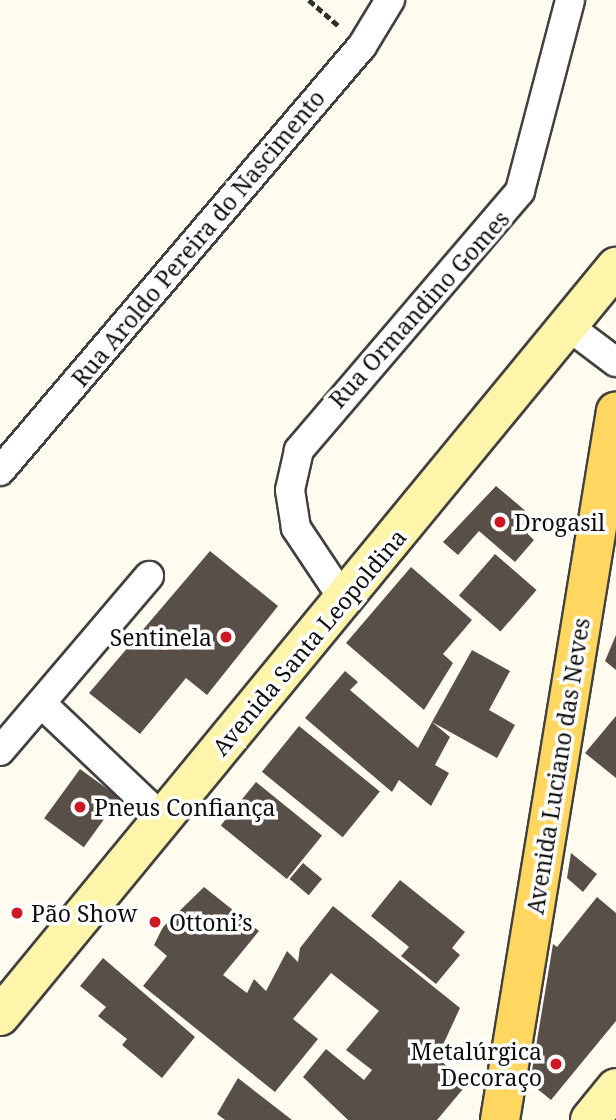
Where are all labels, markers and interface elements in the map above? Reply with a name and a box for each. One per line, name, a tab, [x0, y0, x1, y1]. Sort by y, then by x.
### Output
street label: Rua Aroldo Pereira do Nascimento	[66, 84, 330, 392]
street label: Rua Ormandino Gomes	[323, 205, 515, 413]
place label: Drogasil	[514, 508, 605, 536]
marker: Drogasil	[492, 514, 508, 530]
street label: Avenida Santa Leopoldina	[206, 523, 412, 761]
street label: Avenida Luciano das Neves	[521, 616, 595, 916]
place label: Sentinela	[110, 623, 212, 651]
marker: Sentinela	[218, 629, 234, 645]
place label: Pneus Confiança	[94, 793, 276, 821]
marker: Pneus Confiança	[72, 799, 88, 815]
place label: Pão Show	[31, 899, 137, 927]
marker: Pão Show	[9, 905, 25, 921]
place label: Ottoni’s	[169, 908, 253, 936]
marker: Ottoni’s	[147, 914, 163, 930]
place label: Metalúrgica Decoraço	[411, 1037, 542, 1091]
marker: Metalúrgica Decoraço	[548, 1056, 564, 1072]

